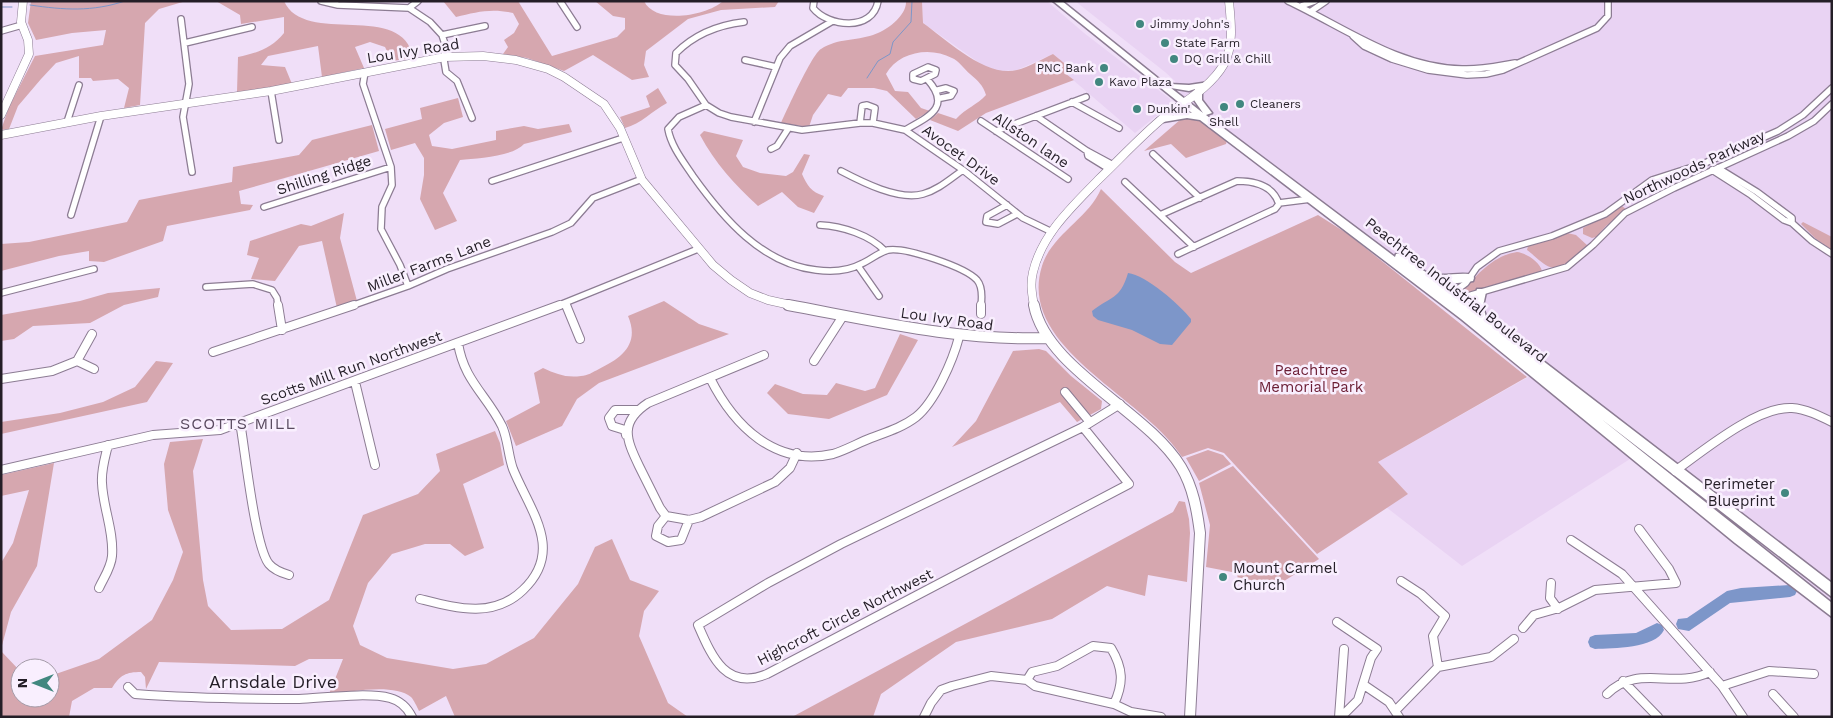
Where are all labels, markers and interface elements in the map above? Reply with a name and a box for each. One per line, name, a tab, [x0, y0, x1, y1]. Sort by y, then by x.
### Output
place label: Jimmy John's	[1150, 17, 1230, 31]
marker: Jimmy John's	[1134, 18, 1146, 30]
street label: Lou Ivy Road	[365, 35, 461, 67]
place label: State Farm	[1175, 36, 1240, 50]
marker: State Farm	[1159, 37, 1171, 49]
place label: DQ Grill & Chill	[1184, 52, 1272, 66]
marker: DQ Grill & Chill	[1168, 53, 1180, 65]
place label: PNC Bank	[1037, 61, 1094, 75]
marker: PNC Bank	[1098, 62, 1110, 74]
place label: Kavo Plaza	[1109, 75, 1172, 89]
marker: Kavo Plaza	[1093, 76, 1105, 88]
place label: Cleaners	[1250, 97, 1301, 111]
marker: Cleaners	[1234, 98, 1246, 110]
marker: Shell	[1218, 101, 1230, 113]
place label: Dunkin'	[1147, 102, 1191, 116]
marker: Dunkin'	[1131, 103, 1143, 115]
street label: Allston lane	[990, 108, 1072, 172]
place label: Shell	[1209, 115, 1239, 129]
street label: Avocet Drive	[919, 121, 1003, 189]
street label: Northwoods Parkway	[1620, 126, 1768, 208]
street label: Shilling Ridge	[274, 151, 374, 199]
street label: Peachtree Industrial Boulevard	[1362, 214, 1550, 366]
street label: Miller Farms Lane	[365, 232, 493, 296]
street label: Lou Ivy Road	[899, 304, 995, 334]
street label: Scotts Mill Run Northwest	[258, 327, 445, 409]
park label: Peachtree Memorial Park	[1259, 361, 1364, 396]
district label: SCOTTS MILL	[180, 414, 296, 433]
place label: Perimeter Blueprint	[1703, 475, 1776, 510]
marker: Perimeter Blueprint	[1779, 487, 1791, 499]
place label: Mount Carmel Church	[1233, 559, 1337, 594]
street label: Highcroft Circle Northwest	[754, 564, 937, 669]
marker: Mount Carmel Church	[1217, 571, 1229, 583]
north arrow	[10, 658, 60, 708]
street label: Arnsdale Drive	[209, 671, 337, 692]
text: N	[14, 678, 30, 688]

